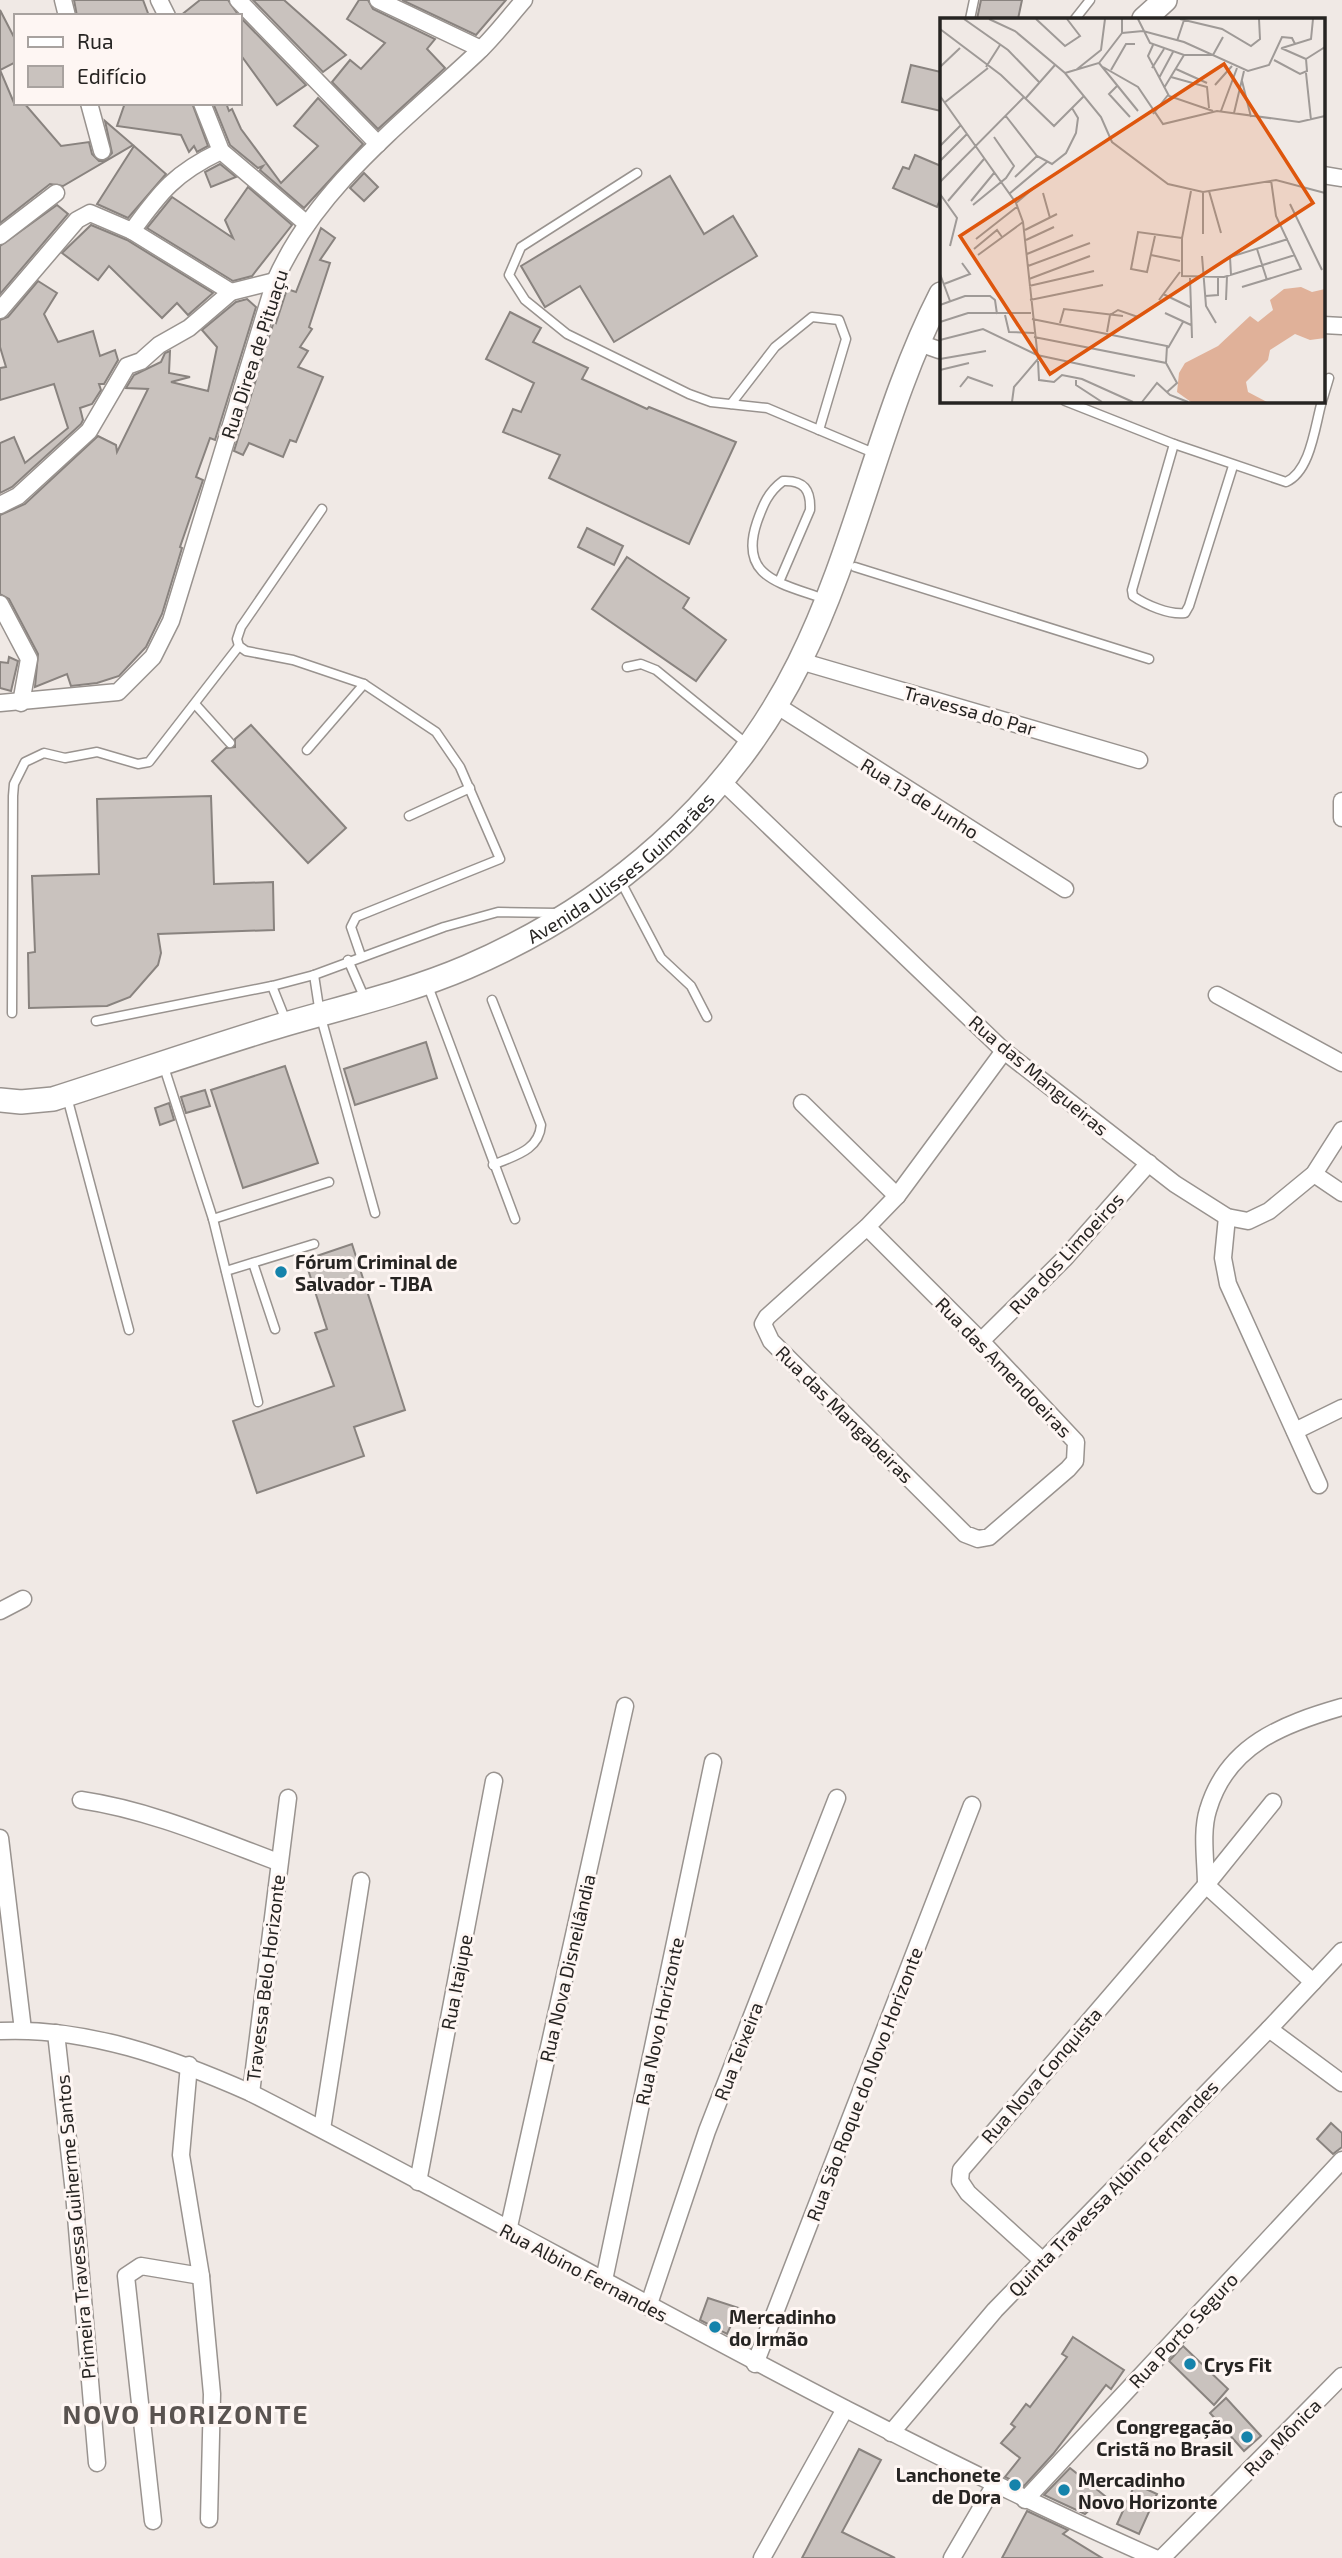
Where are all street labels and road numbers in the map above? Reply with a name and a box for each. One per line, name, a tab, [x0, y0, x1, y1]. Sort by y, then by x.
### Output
street label: Rua Direa de Pituaçu	[216, 266, 293, 442]
street label: Travessa do Par	[901, 680, 1039, 740]
street label: Rua 13 de Junho	[857, 753, 983, 843]
street label: Avenida Ulisses Guimarães	[523, 787, 718, 947]
street label: Rua das Mangueiras	[965, 1010, 1113, 1140]
street label: Rua dos Limoeiros	[1004, 1188, 1128, 1318]
street label: Rua das Amendoeiras	[931, 1292, 1077, 1442]
street label: Rua das Mangabeiras	[771, 1340, 919, 1488]
street label: Rua Nova Disneilândia	[534, 1872, 600, 2064]
street label: Travessa Belo Horizonte	[241, 1873, 289, 2083]
street label: Rua Itajupe	[435, 1932, 477, 2032]
street label: Rua Novo Horizonte	[630, 1935, 688, 2107]
street label: Rua São Roque do Novo Horizonte	[801, 1944, 927, 2224]
street label: Rua Teixeira	[709, 1999, 767, 2103]
street label: Rua Nova Conquista	[976, 2002, 1106, 2148]
street label: Primeira Travessa Guiherme Santos	[50, 2074, 100, 2380]
street label: Quinta Travessa Albino Fernandes	[1003, 2075, 1223, 2301]
street label: Rua Albino Fernandes	[496, 2218, 672, 2326]
street label: Rua Porto Seguro	[1124, 2267, 1242, 2393]
street label: Rua Mônica	[1238, 2393, 1326, 2481]

